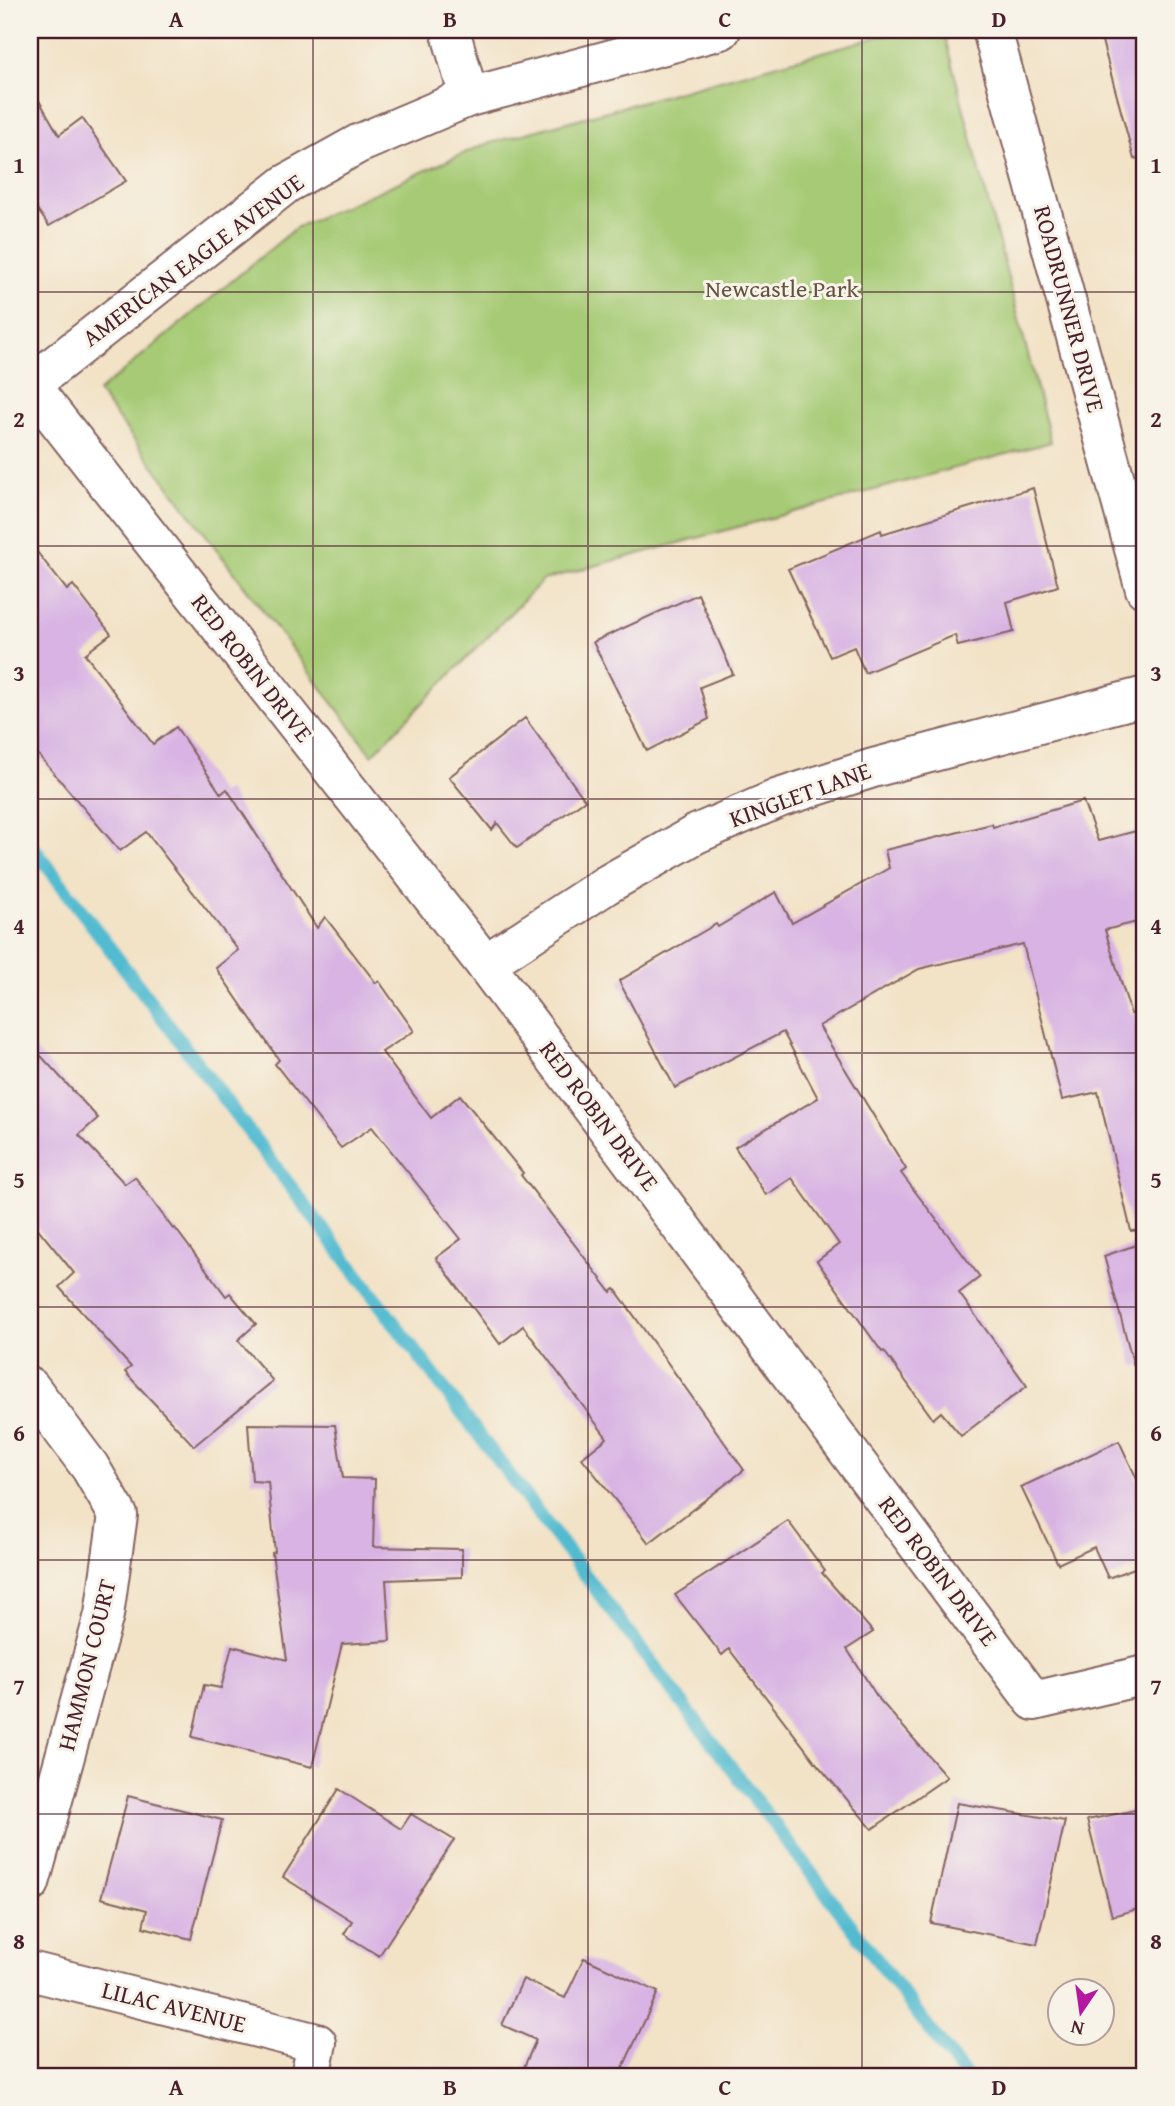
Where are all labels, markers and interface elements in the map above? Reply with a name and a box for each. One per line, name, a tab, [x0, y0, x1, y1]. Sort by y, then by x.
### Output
text: A	[169, 2, 184, 35]
text: B	[443, 2, 457, 35]
text: C	[718, 2, 732, 35]
text: D	[992, 2, 1007, 35]
text: 1	[13, 148, 25, 181]
text: 1	[1150, 148, 1162, 181]
street label: AMERICAN EAGLE AVENUE	[75, 165, 311, 355]
street label: ROADRUNNER DRIVE	[1025, 202, 1114, 416]
park label: Newcastle Park	[705, 271, 860, 306]
text: 2	[13, 402, 25, 435]
text: 2	[1150, 402, 1162, 435]
street label: RED ROBIN DRIVE	[183, 586, 322, 749]
text: 3	[13, 656, 25, 689]
text: 3	[1150, 656, 1162, 689]
street label: KINGLET LANE	[724, 753, 875, 836]
text: 4	[13, 909, 25, 942]
text: 4	[1150, 909, 1162, 942]
street label: RED ROBIN DRIVE	[531, 1033, 667, 1198]
text: 5	[13, 1163, 25, 1196]
text: 5	[1150, 1163, 1162, 1196]
text: 6	[13, 1416, 25, 1449]
text: 6	[1150, 1416, 1162, 1449]
street label: RED ROBIN DRIVE	[870, 1488, 1006, 1653]
street label: HAMMON COURT	[48, 1575, 125, 1754]
text: 7	[13, 1670, 25, 1703]
text: 7	[1150, 1670, 1162, 1703]
text: 8	[13, 1924, 25, 1957]
text: 8	[1150, 1924, 1162, 1957]
street label: LILAC AVENUE	[98, 1972, 250, 2041]
north arrow	[1046, 1976, 1116, 2046]
text: N	[1068, 2013, 1087, 2044]
text: A	[169, 2070, 184, 2103]
text: B	[443, 2070, 457, 2103]
text: C	[718, 2070, 732, 2103]
text: D	[992, 2070, 1007, 2103]

